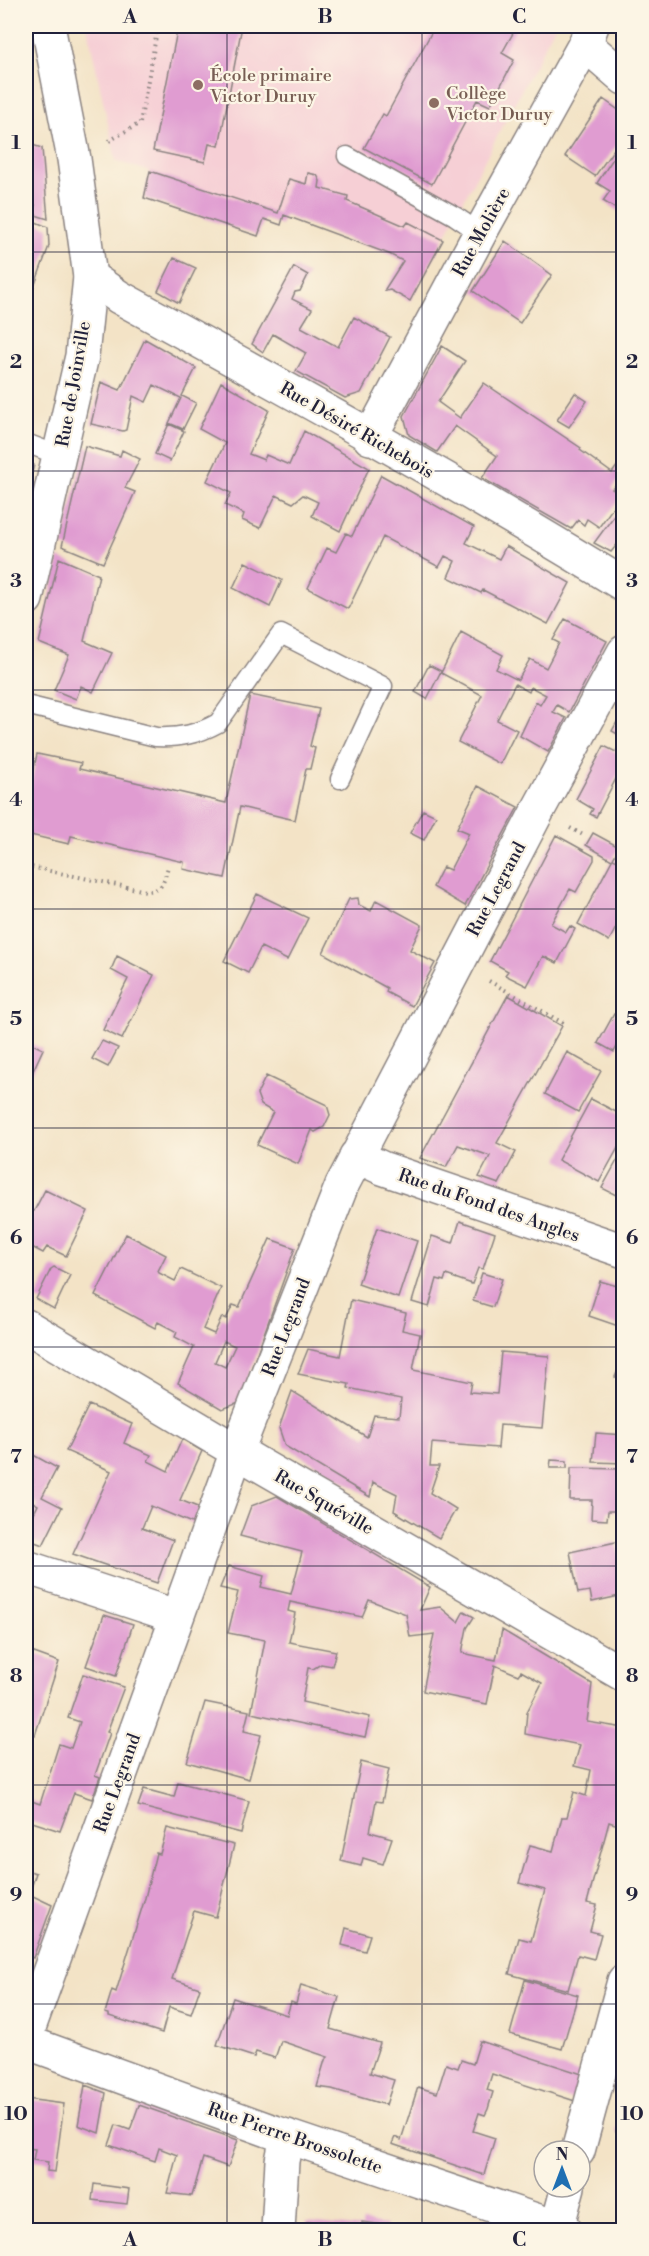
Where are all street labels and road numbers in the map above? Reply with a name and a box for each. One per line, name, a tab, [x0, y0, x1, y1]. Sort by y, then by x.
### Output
street label: Rue Molière	[447, 184, 515, 281]
street label: Rue de Joinville	[51, 319, 96, 449]
street label: Rue Désiré Richebois	[276, 377, 438, 484]
street label: Rue Legrand	[462, 837, 531, 941]
street label: Rue du Fond des Angles	[395, 1164, 583, 1247]
street label: Rue Legrand	[257, 1274, 316, 1380]
street label: Rue Squéville	[270, 1465, 378, 1540]
street label: Rue Legrand	[89, 1730, 146, 1836]
street label: Rue Pierre Brossolette	[204, 2098, 385, 2179]

